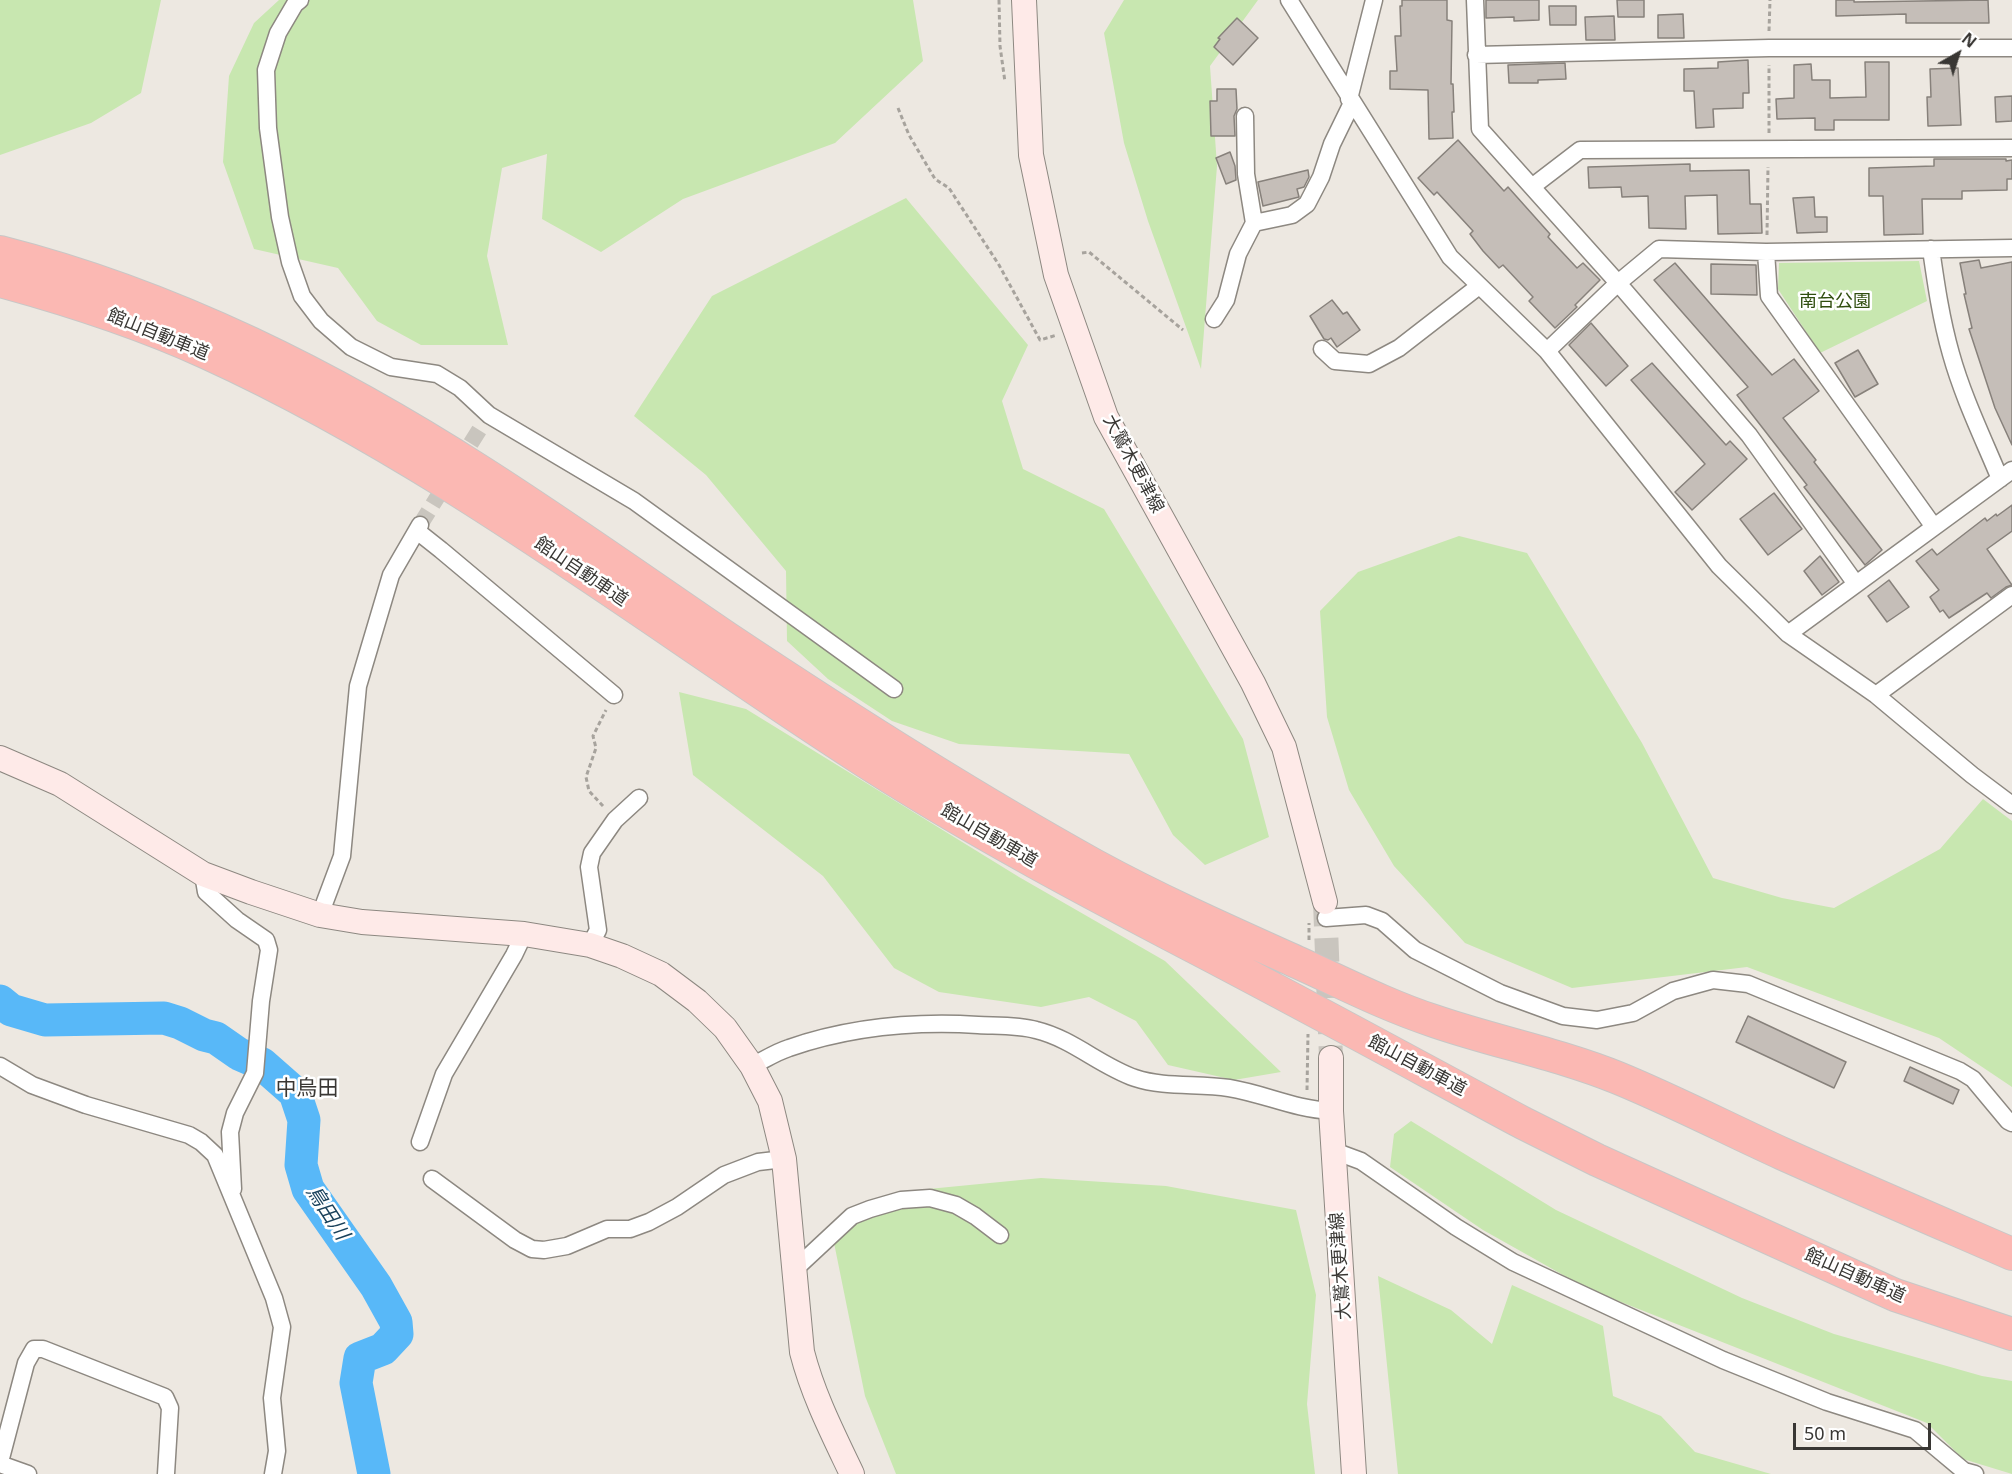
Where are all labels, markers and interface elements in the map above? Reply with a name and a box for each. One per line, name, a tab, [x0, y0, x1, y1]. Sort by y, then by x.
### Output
north arrow	[1928, 24, 1988, 84]
text: N	[1957, 27, 1981, 53]
park label: 南台公園	[1799, 291, 1871, 313]
street label: 館山自動車道	[104, 305, 212, 365]
street label: 大鷲木更津線	[1098, 411, 1168, 517]
street label: 館山自動車道	[530, 533, 632, 611]
street label: 館山自動車道	[937, 800, 1041, 872]
street label: 館山自動車道	[1364, 1031, 1470, 1101]
district label: 中烏田	[276, 1076, 338, 1102]
water label: 鳥田川	[301, 1181, 353, 1245]
street label: 大鷲木更津線	[1326, 1211, 1356, 1321]
street label: 館山自動車道	[1801, 1244, 1909, 1308]
scale bar	[1796, 1411, 1934, 1449]
text: 50 m	[1804, 1421, 1846, 1445]

